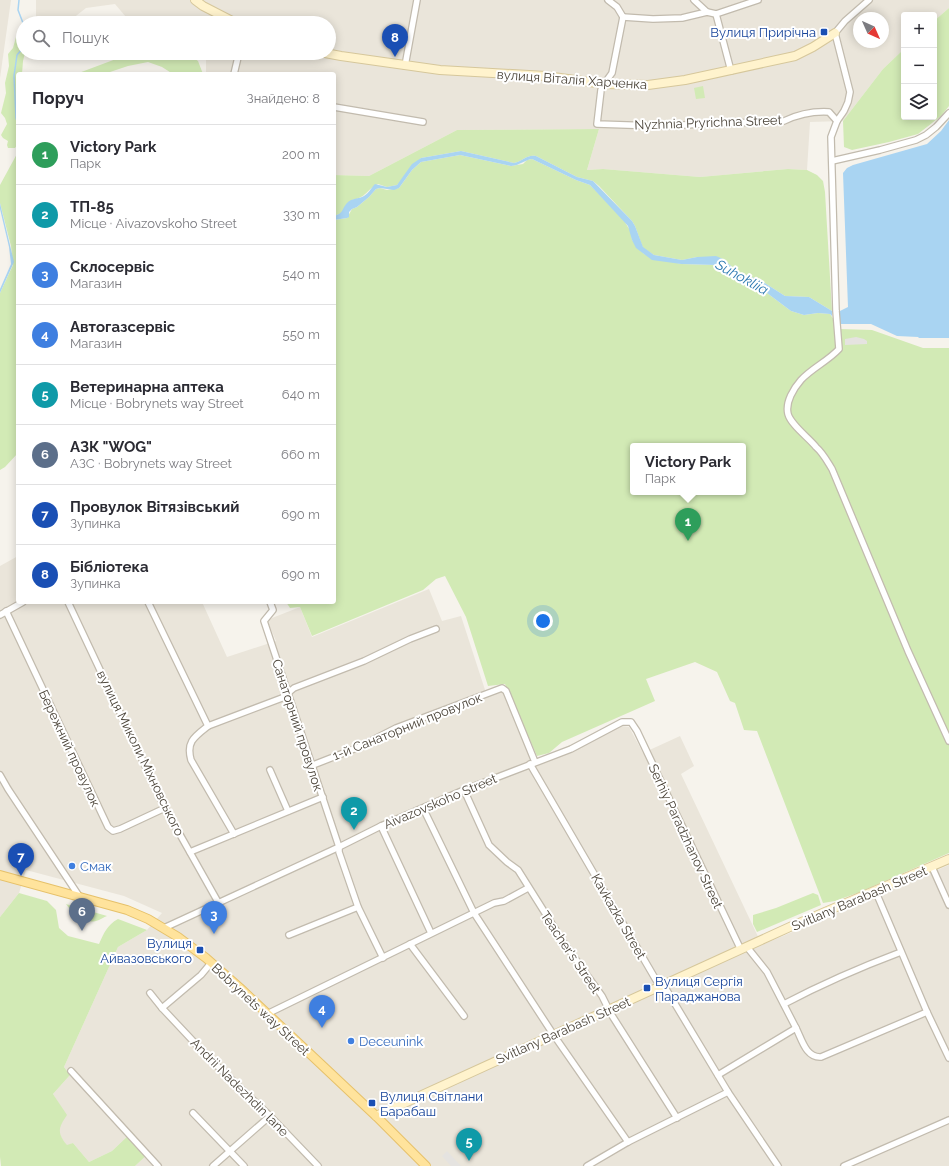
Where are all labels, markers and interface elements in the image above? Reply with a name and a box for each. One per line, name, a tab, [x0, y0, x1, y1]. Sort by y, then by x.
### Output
north arrow	[853, 12, 889, 48]
map controls	[901, 12, 937, 120]
button: +	[901, 12, 937, 48]
search box	[16, 16, 336, 60]
pin: 8	[382, 24, 408, 57]
place label: Вулиця Прирічна	[710, 25, 816, 40]
icon: search	[30, 27, 52, 49]
marker: Вулиця Прирічна	[819, 27, 829, 37]
text: Пошук	[62, 29, 110, 47]
button: −	[901, 48, 937, 84]
street label: вулиця Віталія Харченка	[496, 67, 648, 92]
button: layers	[901, 84, 937, 120]
text: Поруч	[32, 88, 84, 108]
text: Знайдено: 8	[247, 91, 320, 106]
street label: Nyzhnia Pryrichna Street	[634, 112, 783, 133]
text: Victory Park	[70, 138, 156, 156]
text: 1	[42, 147, 48, 162]
text: 200 m	[282, 147, 320, 162]
text: Парк	[70, 156, 101, 171]
text: ТП-85	[70, 198, 114, 216]
text: 2	[41, 207, 49, 222]
text: 330 m	[283, 207, 320, 222]
text: Місце · Aivazovskoho Street	[70, 216, 237, 231]
water label: Suhokliia	[712, 256, 771, 298]
text: Склосервіс	[70, 258, 155, 276]
text: 3	[41, 267, 49, 282]
text: 540 m	[283, 267, 320, 282]
text: Магазин	[70, 276, 122, 291]
text: Автогазсервіс	[70, 318, 175, 336]
text: 4	[41, 327, 49, 342]
text: 550 m	[283, 327, 320, 342]
text: Магазин	[70, 336, 122, 351]
text: Ветеринарна аптека	[70, 378, 224, 396]
text: 5	[41, 387, 49, 402]
text: 640 m	[282, 387, 320, 402]
text: Місце · Bobrynets way Street	[70, 396, 244, 411]
text: АЗК "WOG"	[70, 438, 152, 456]
popup	[630, 443, 746, 495]
text: 6	[41, 447, 49, 462]
text: 660 m	[281, 447, 320, 462]
text: Victory Park	[645, 453, 731, 471]
text: АЗС · Bobrynets way Street	[70, 456, 232, 471]
text: Парк	[645, 471, 676, 486]
text: Провулок Вітязівський	[70, 498, 239, 516]
text: 7	[41, 507, 49, 522]
text: 690 m	[281, 507, 320, 522]
pin: 1	[675, 508, 701, 541]
text: Зупинка	[70, 516, 121, 531]
text: Бібліотека	[70, 558, 149, 576]
text: 8	[41, 567, 49, 582]
text: 690 m	[281, 567, 320, 582]
text: Зупинка	[70, 576, 121, 591]
your location	[533, 611, 553, 631]
street label: Санаторний провулок	[269, 657, 326, 793]
street label: вулиця Миколи Міхновського	[94, 668, 187, 839]
street label: Бережний провулок	[36, 687, 103, 809]
street label: 1-й Санаторний провулок	[330, 689, 484, 763]
street label: Serhiy Paradzhanov Street	[645, 762, 726, 911]
street label: Aivazovskoho Street	[381, 771, 499, 832]
pin: 2	[341, 797, 367, 830]
pin: 7	[8, 843, 34, 876]
place label: Смак	[80, 859, 112, 874]
marker: Смак	[67, 861, 77, 871]
street label: Svitlany Barabash Street	[789, 863, 930, 934]
street label: Kavkazka Street	[588, 871, 649, 962]
pin: 6	[69, 898, 95, 931]
pin: 3	[201, 901, 227, 934]
street label: Teacher's Street	[537, 908, 604, 997]
place label: Вулиця Айвазовського	[100, 936, 192, 966]
marker: Вулиця Айвазовського	[195, 945, 205, 955]
street label: Bobrynets way Street	[209, 960, 313, 1059]
place label: Вулиця Сергія Параджанова	[655, 974, 743, 1004]
marker: Вулиця Сергія Параджанова	[642, 983, 652, 993]
street label: Svitlany Barabash Street	[494, 994, 633, 1067]
pin: 4	[309, 995, 335, 1028]
place label: Deceunink	[359, 1034, 423, 1049]
street label: Andrii Nadezhdin lane	[188, 1035, 292, 1140]
marker: Deceunink	[346, 1036, 356, 1046]
place label: Вулиця Світлани Барабаш	[380, 1089, 483, 1119]
marker: Вулиця Світлани Барабаш	[367, 1098, 377, 1108]
pin: 5	[456, 1128, 482, 1161]

